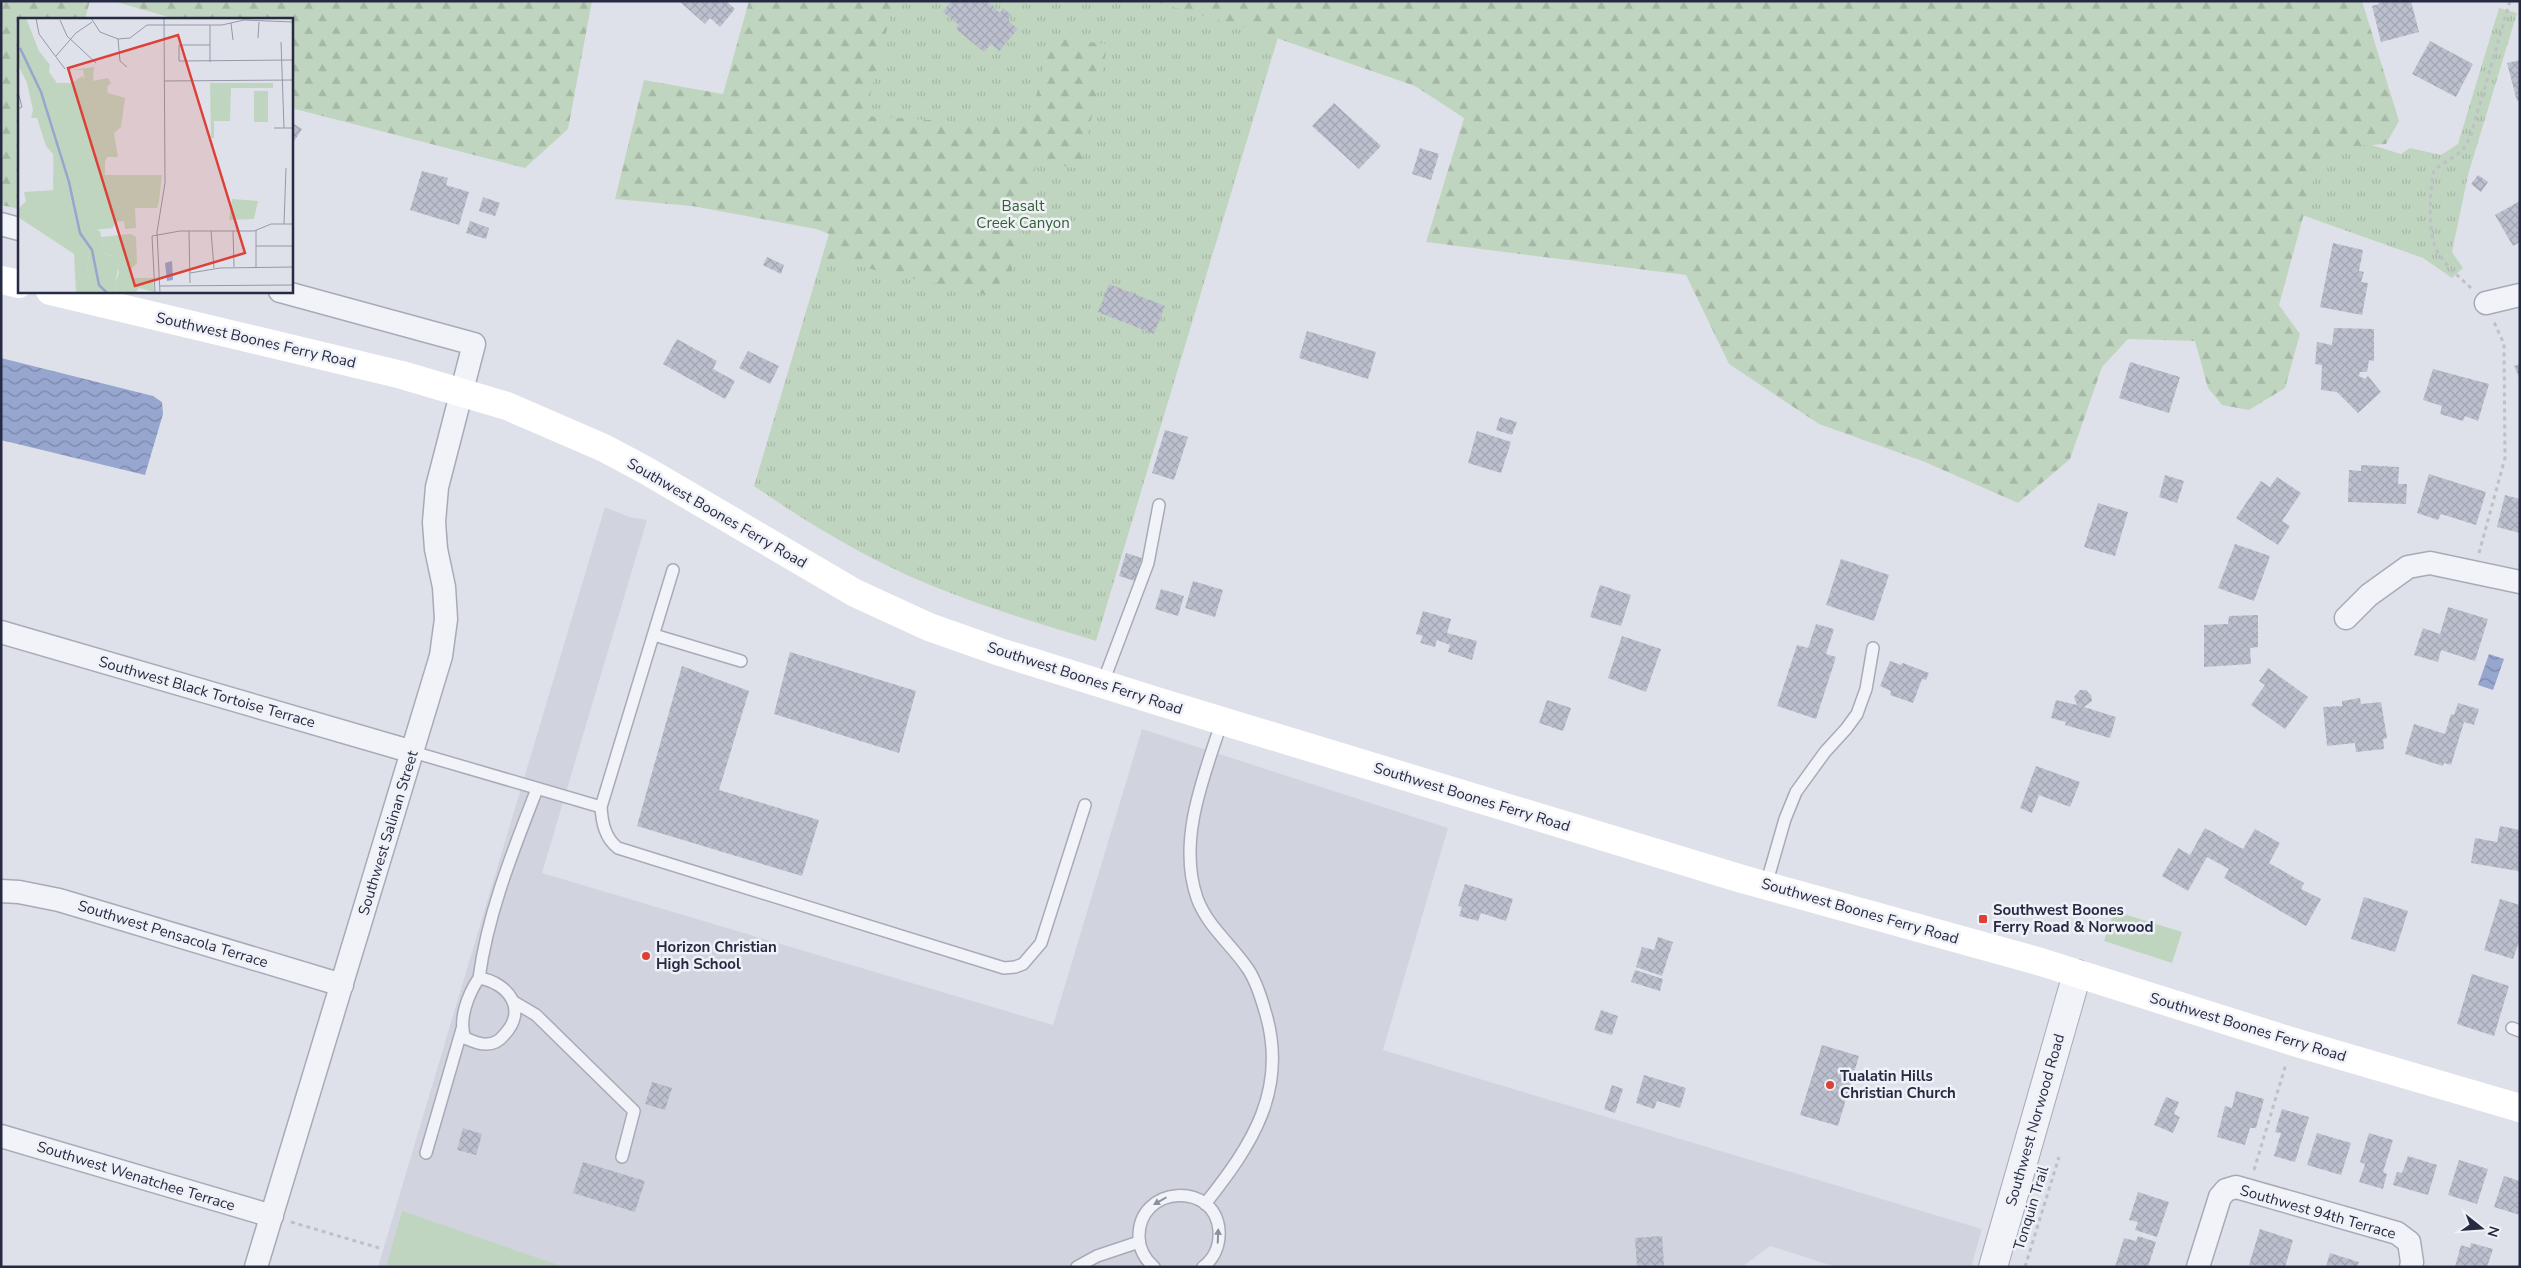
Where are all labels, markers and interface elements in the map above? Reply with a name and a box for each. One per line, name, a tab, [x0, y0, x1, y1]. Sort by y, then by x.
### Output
inset map	[18, 18, 292, 292]
park label: Basalt Creek Canyon	[976, 196, 1070, 233]
street label: Southwest Boones Ferry Road	[154, 307, 358, 373]
street label: Southwest Boones Ferry Road	[624, 453, 810, 573]
street label: Southwest Boones Ferry Road	[985, 637, 1185, 719]
street label: Southwest Black Tortoise Terrace	[96, 651, 318, 733]
street label: Southwest Salinan Street	[353, 747, 423, 918]
street label: Southwest Boones Ferry Road	[1371, 758, 1573, 836]
street label: Southwest Boones Ferry Road	[1759, 873, 1961, 949]
street label: Southwest Pensacola Terrace	[75, 896, 271, 972]
place label: Southwest Boones Ferry Road & Norwood	[1993, 900, 2154, 937]
marker: Southwest Boones Ferry Road & Norwood	[1977, 913, 1989, 925]
place label: Horizon Christian High School	[656, 937, 777, 974]
marker: Horizon Christian High School	[640, 950, 652, 962]
street label: Southwest Boones Ferry Road	[2147, 988, 2349, 1066]
street label: Southwest Norwood Road	[2001, 1032, 2069, 1208]
place label: Tualatin Hills Christian Church	[1840, 1066, 1956, 1103]
marker: Tualatin Hills Christian Church	[1824, 1079, 1836, 1091]
street label: Southwest Wenatchee Terrace	[34, 1136, 238, 1216]
street label: Tonquin Trail	[2009, 1163, 2053, 1252]
street label: Southwest 94th Terrace	[2238, 1180, 2398, 1244]
one-way arrow	[1153, 1196, 1166, 1205]
north arrow	[2456, 1203, 2506, 1253]
text: N	[2482, 1224, 2504, 1239]
one-way arrow	[1215, 1227, 1223, 1243]

